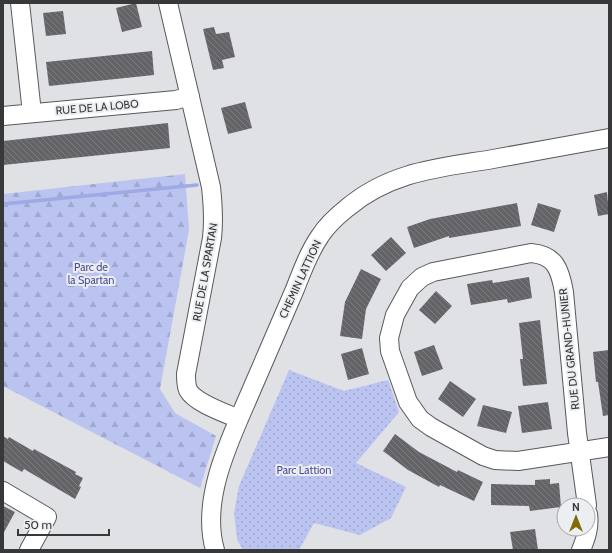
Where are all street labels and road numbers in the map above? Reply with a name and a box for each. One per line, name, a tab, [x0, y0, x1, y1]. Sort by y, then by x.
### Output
street label: RUE DE LA LOBO	[55, 96, 140, 118]
street label: RUE DE LA SPARTAN	[189, 222, 221, 322]
street label: CHEMIN LATTION	[276, 238, 324, 320]
street label: RUE DU GRAND-HUNIER	[556, 287, 582, 410]

